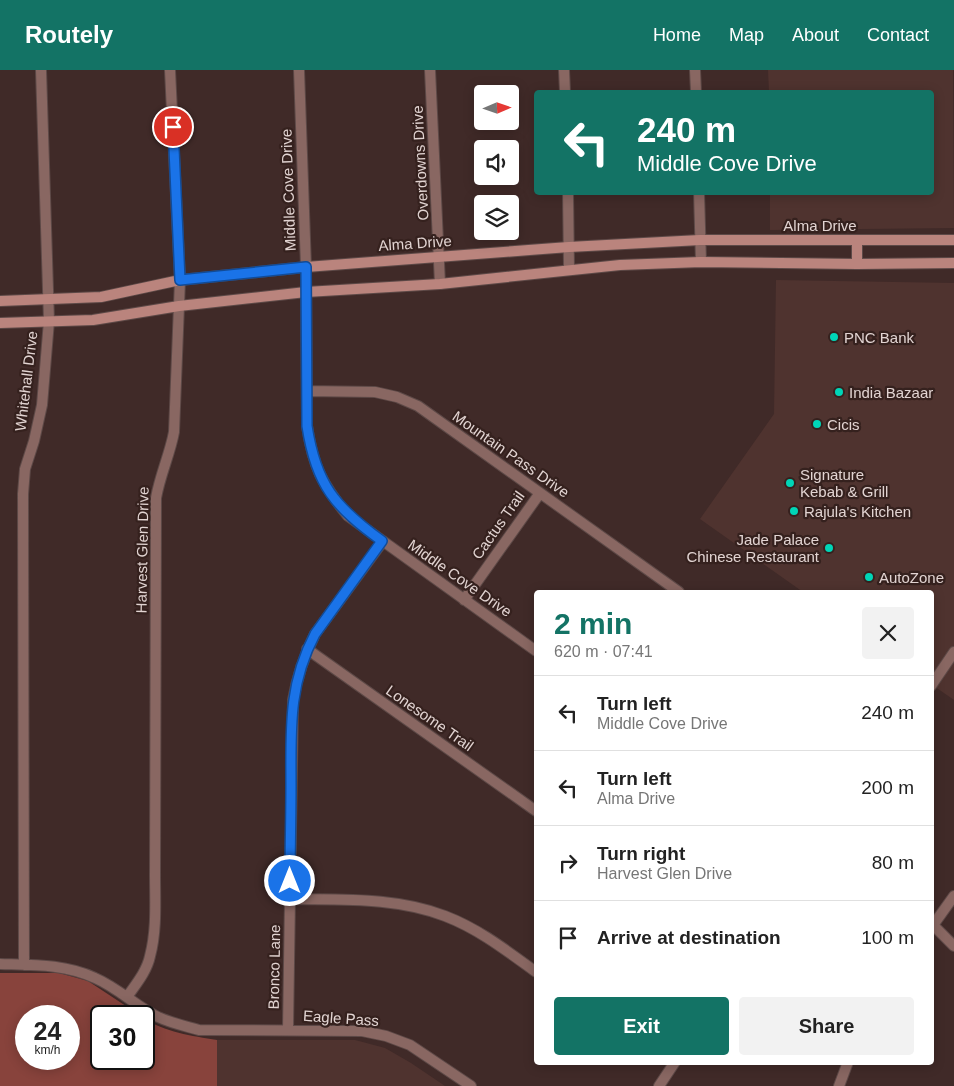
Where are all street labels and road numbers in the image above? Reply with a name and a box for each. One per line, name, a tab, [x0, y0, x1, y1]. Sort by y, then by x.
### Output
street label: Overdowns Drive	[409, 105, 431, 221]
street label: Middle Cove Drive	[277, 128, 299, 252]
street label: Alma Drive	[783, 217, 857, 234]
street label: Alma Drive	[378, 232, 452, 254]
street label: Whitehall Drive	[11, 330, 41, 432]
street label: Mountain Pass Drive	[449, 407, 573, 501]
street label: Harvest Glen Drive	[132, 487, 152, 613]
street label: Cactus Trail	[468, 488, 528, 562]
street label: Middle Cove Drive	[405, 536, 515, 620]
street label: Lonesome Trail	[383, 682, 477, 754]
street label: Bronco Lane	[265, 924, 283, 1010]
street label: Eagle Pass	[303, 1007, 379, 1029]

